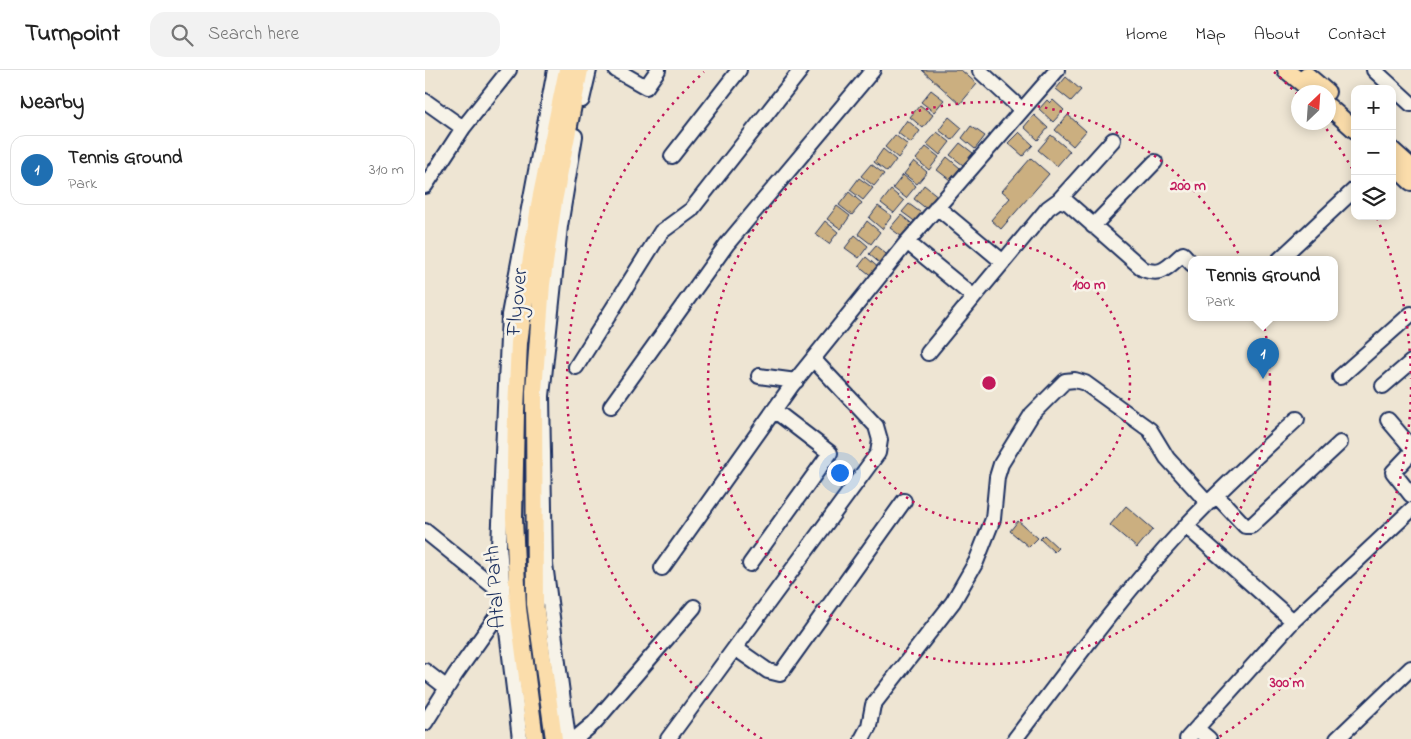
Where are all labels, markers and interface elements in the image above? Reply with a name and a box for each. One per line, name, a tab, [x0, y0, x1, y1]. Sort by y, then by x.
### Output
search box	[150, 12, 500, 57]
text: Turnpoint	[25, 17, 120, 52]
icon: search	[168, 21, 196, 49]
text: Search here	[208, 21, 299, 48]
text: Home	[1126, 22, 1167, 48]
text: Map	[1195, 22, 1226, 48]
text: About	[1254, 22, 1300, 48]
text: Contact	[1328, 22, 1386, 48]
north arrow	[1291, 85, 1336, 130]
map controls	[1351, 85, 1396, 220]
button: +	[1351, 85, 1396, 130]
text: Nearby	[20, 88, 84, 118]
button: −	[1351, 130, 1396, 175]
text: Tennis Ground	[68, 145, 183, 172]
text: 1	[34, 158, 40, 182]
text: 310 m	[369, 158, 404, 182]
text: Park	[68, 172, 97, 196]
text: 200 m	[1169, 175, 1206, 197]
button: layers	[1351, 175, 1396, 220]
popup	[1188, 256, 1338, 321]
text: Tennis Ground	[1206, 263, 1320, 290]
street label: Flyover	[498, 266, 538, 339]
text: 100 m	[1072, 274, 1106, 296]
text: Park	[1206, 290, 1235, 314]
pin: 1	[1247, 338, 1279, 379]
centre of rings	[980, 374, 998, 392]
your location	[827, 460, 853, 486]
street label: Atal Path	[477, 544, 515, 630]
text: 300 m	[1269, 672, 1305, 694]

